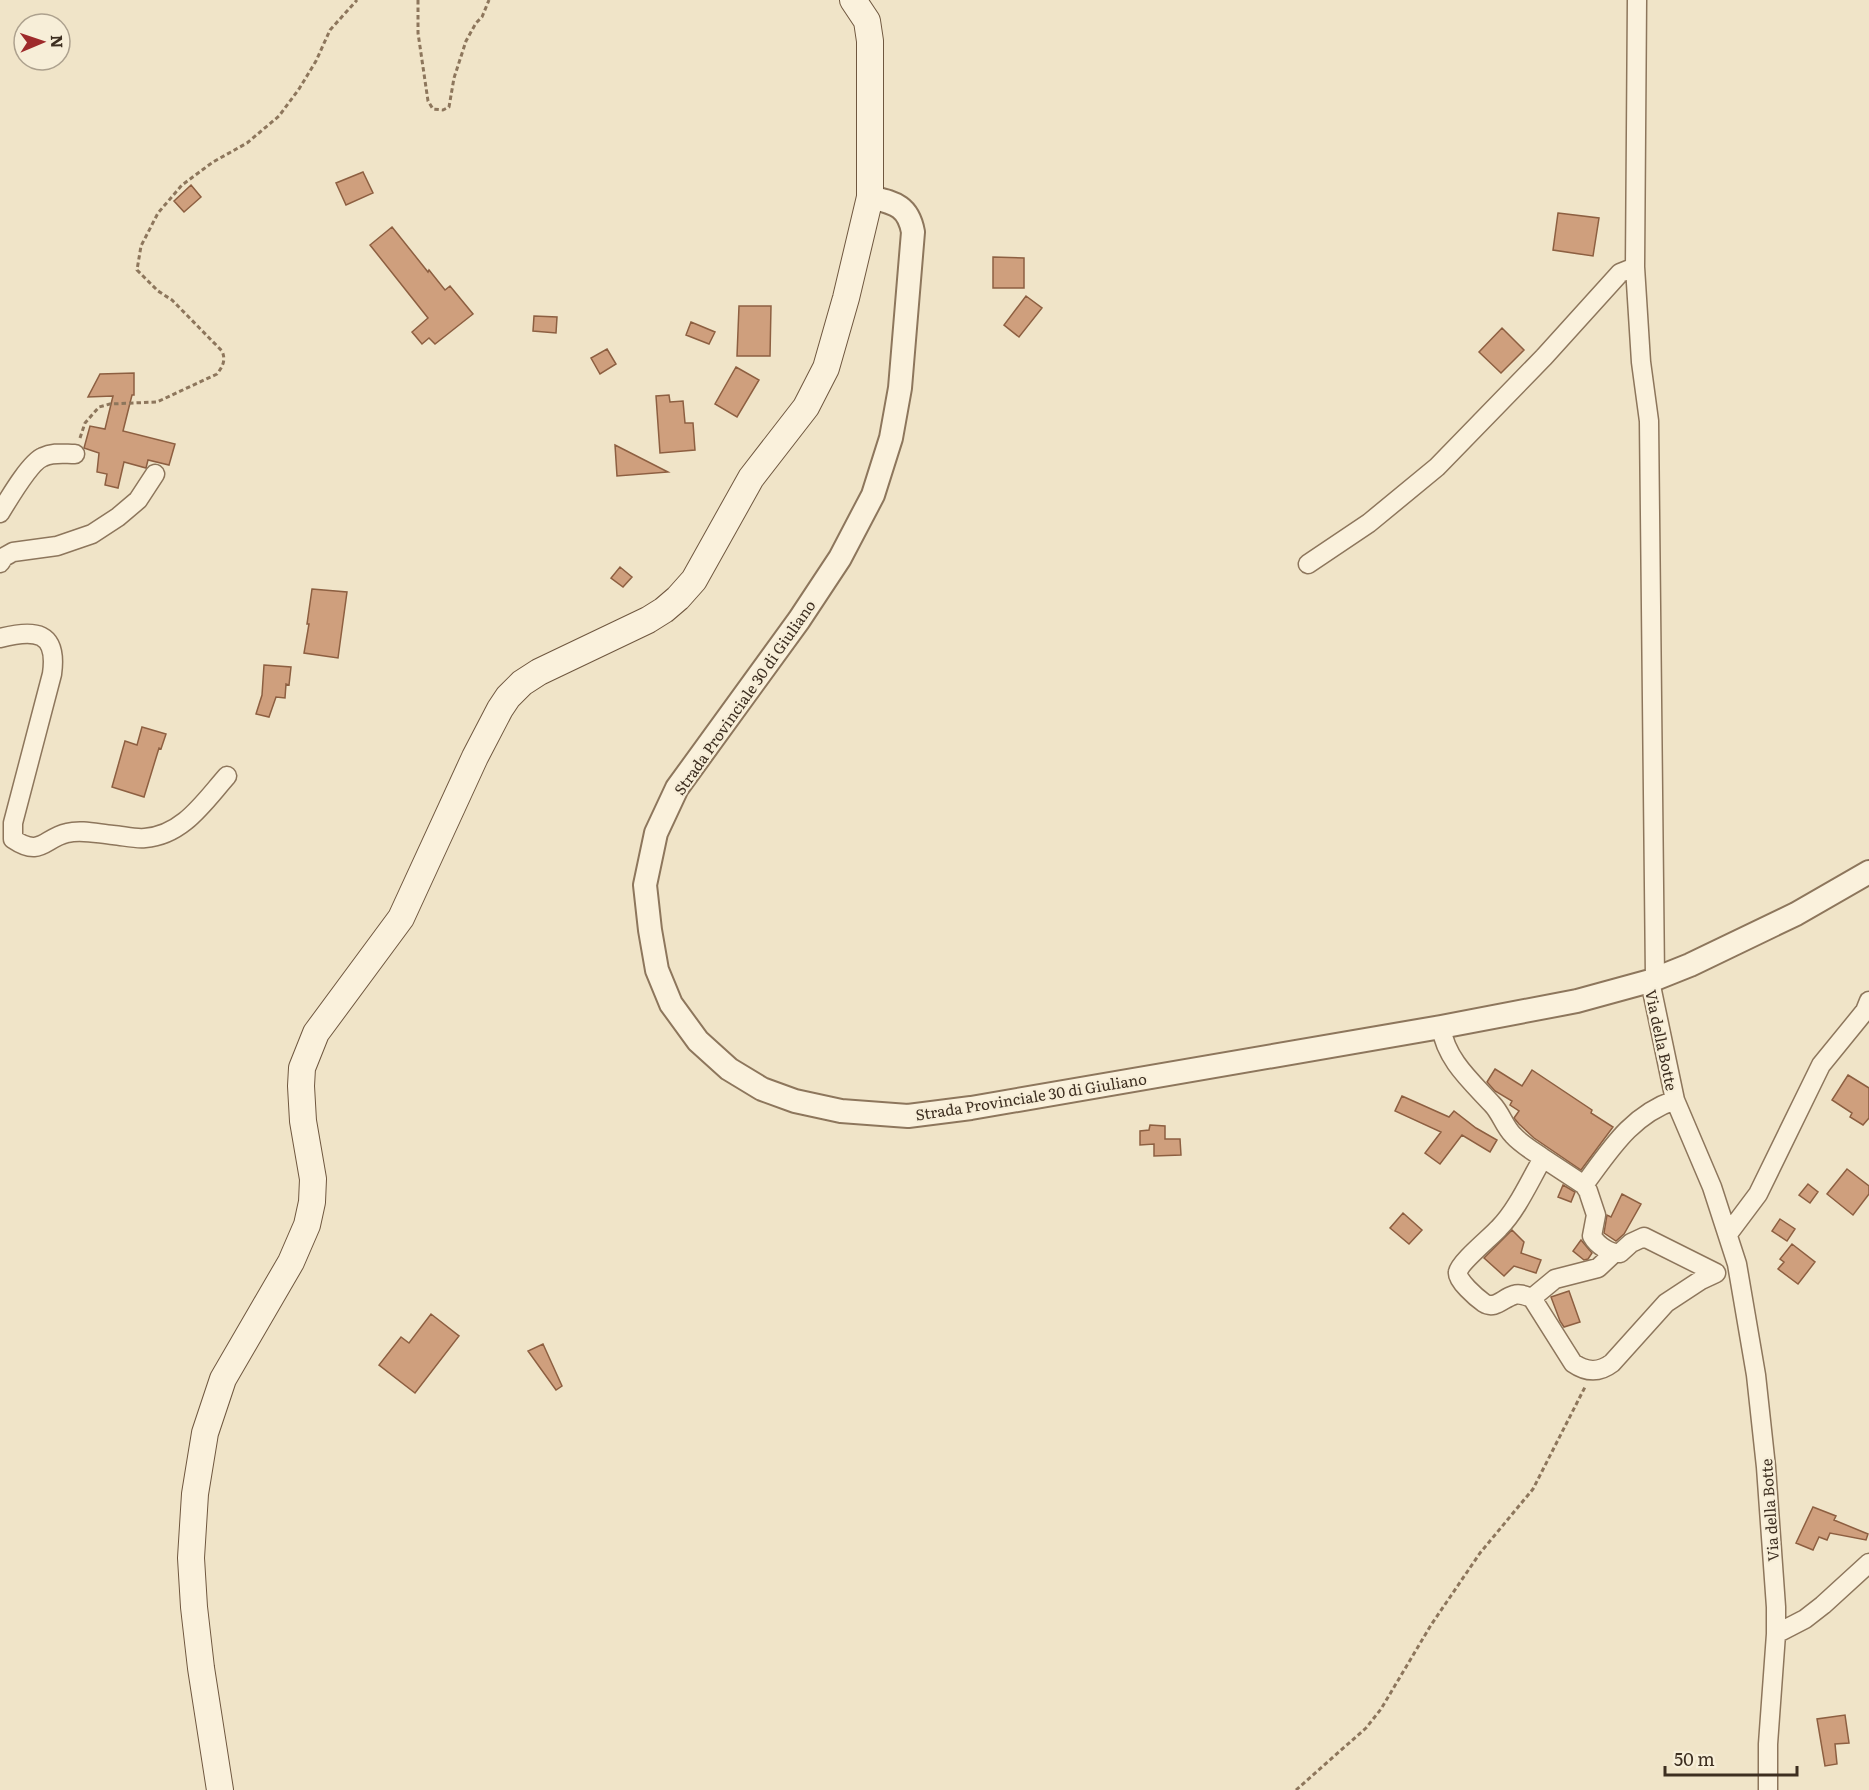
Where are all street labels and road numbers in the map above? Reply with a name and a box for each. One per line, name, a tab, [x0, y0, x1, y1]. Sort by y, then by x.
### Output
street label: Strada Provinciale 30 di Giuliano	[668, 595, 821, 799]
street label: Via della Botte	[1640, 987, 1684, 1093]
street label: Strada Provinciale 30 di Giuliano	[914, 1066, 1148, 1126]
street label: Via della Botte	[1754, 1458, 1784, 1562]

